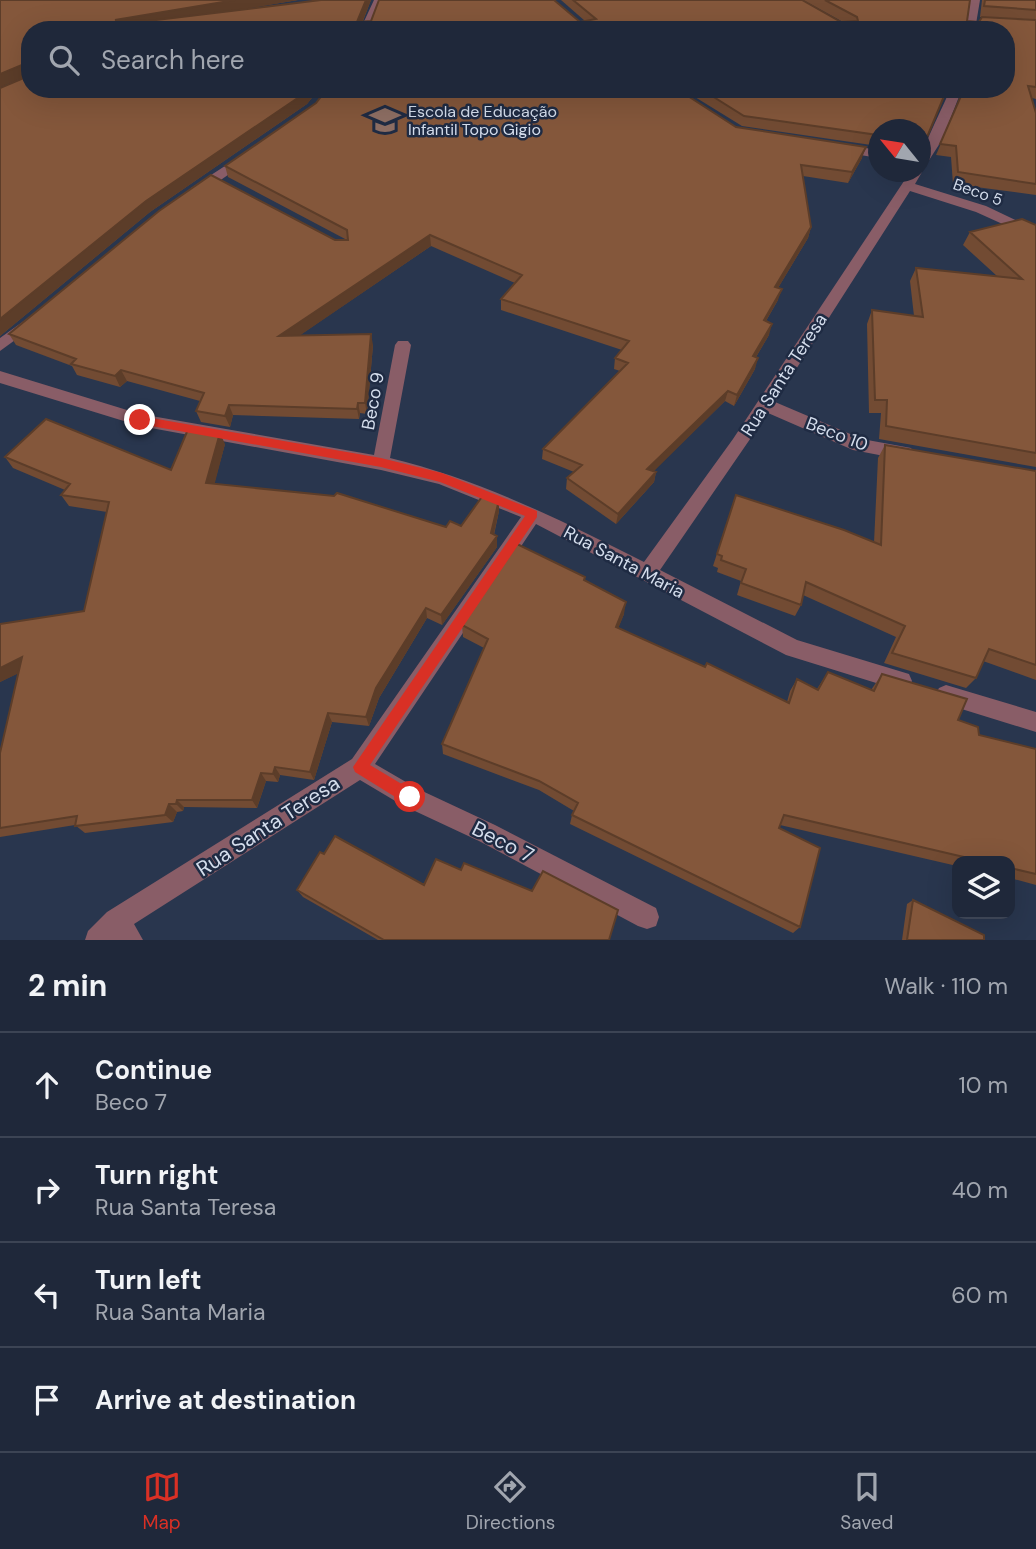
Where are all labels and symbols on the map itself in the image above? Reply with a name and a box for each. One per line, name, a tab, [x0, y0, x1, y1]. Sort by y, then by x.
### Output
place label: Escola de Educação Infantil Topo Gigio	[408, 101, 557, 140]
school or university icon: Escola de Educação Infantil Topo Gigio	[368, 103, 402, 137]
north arrow	[868, 119, 931, 182]
street label: Beco 5	[950, 173, 1006, 211]
street label: Rua Santa Teresa	[735, 309, 833, 441]
street label: Beco 9	[356, 370, 390, 432]
route end	[124, 404, 155, 435]
street label: Beco 10	[802, 411, 872, 457]
street label: Rua Santa Maria	[559, 520, 689, 604]
street label: Rua Santa Teresa	[191, 769, 345, 883]
route start	[394, 781, 425, 812]
street label: Beco 7	[467, 815, 539, 869]

